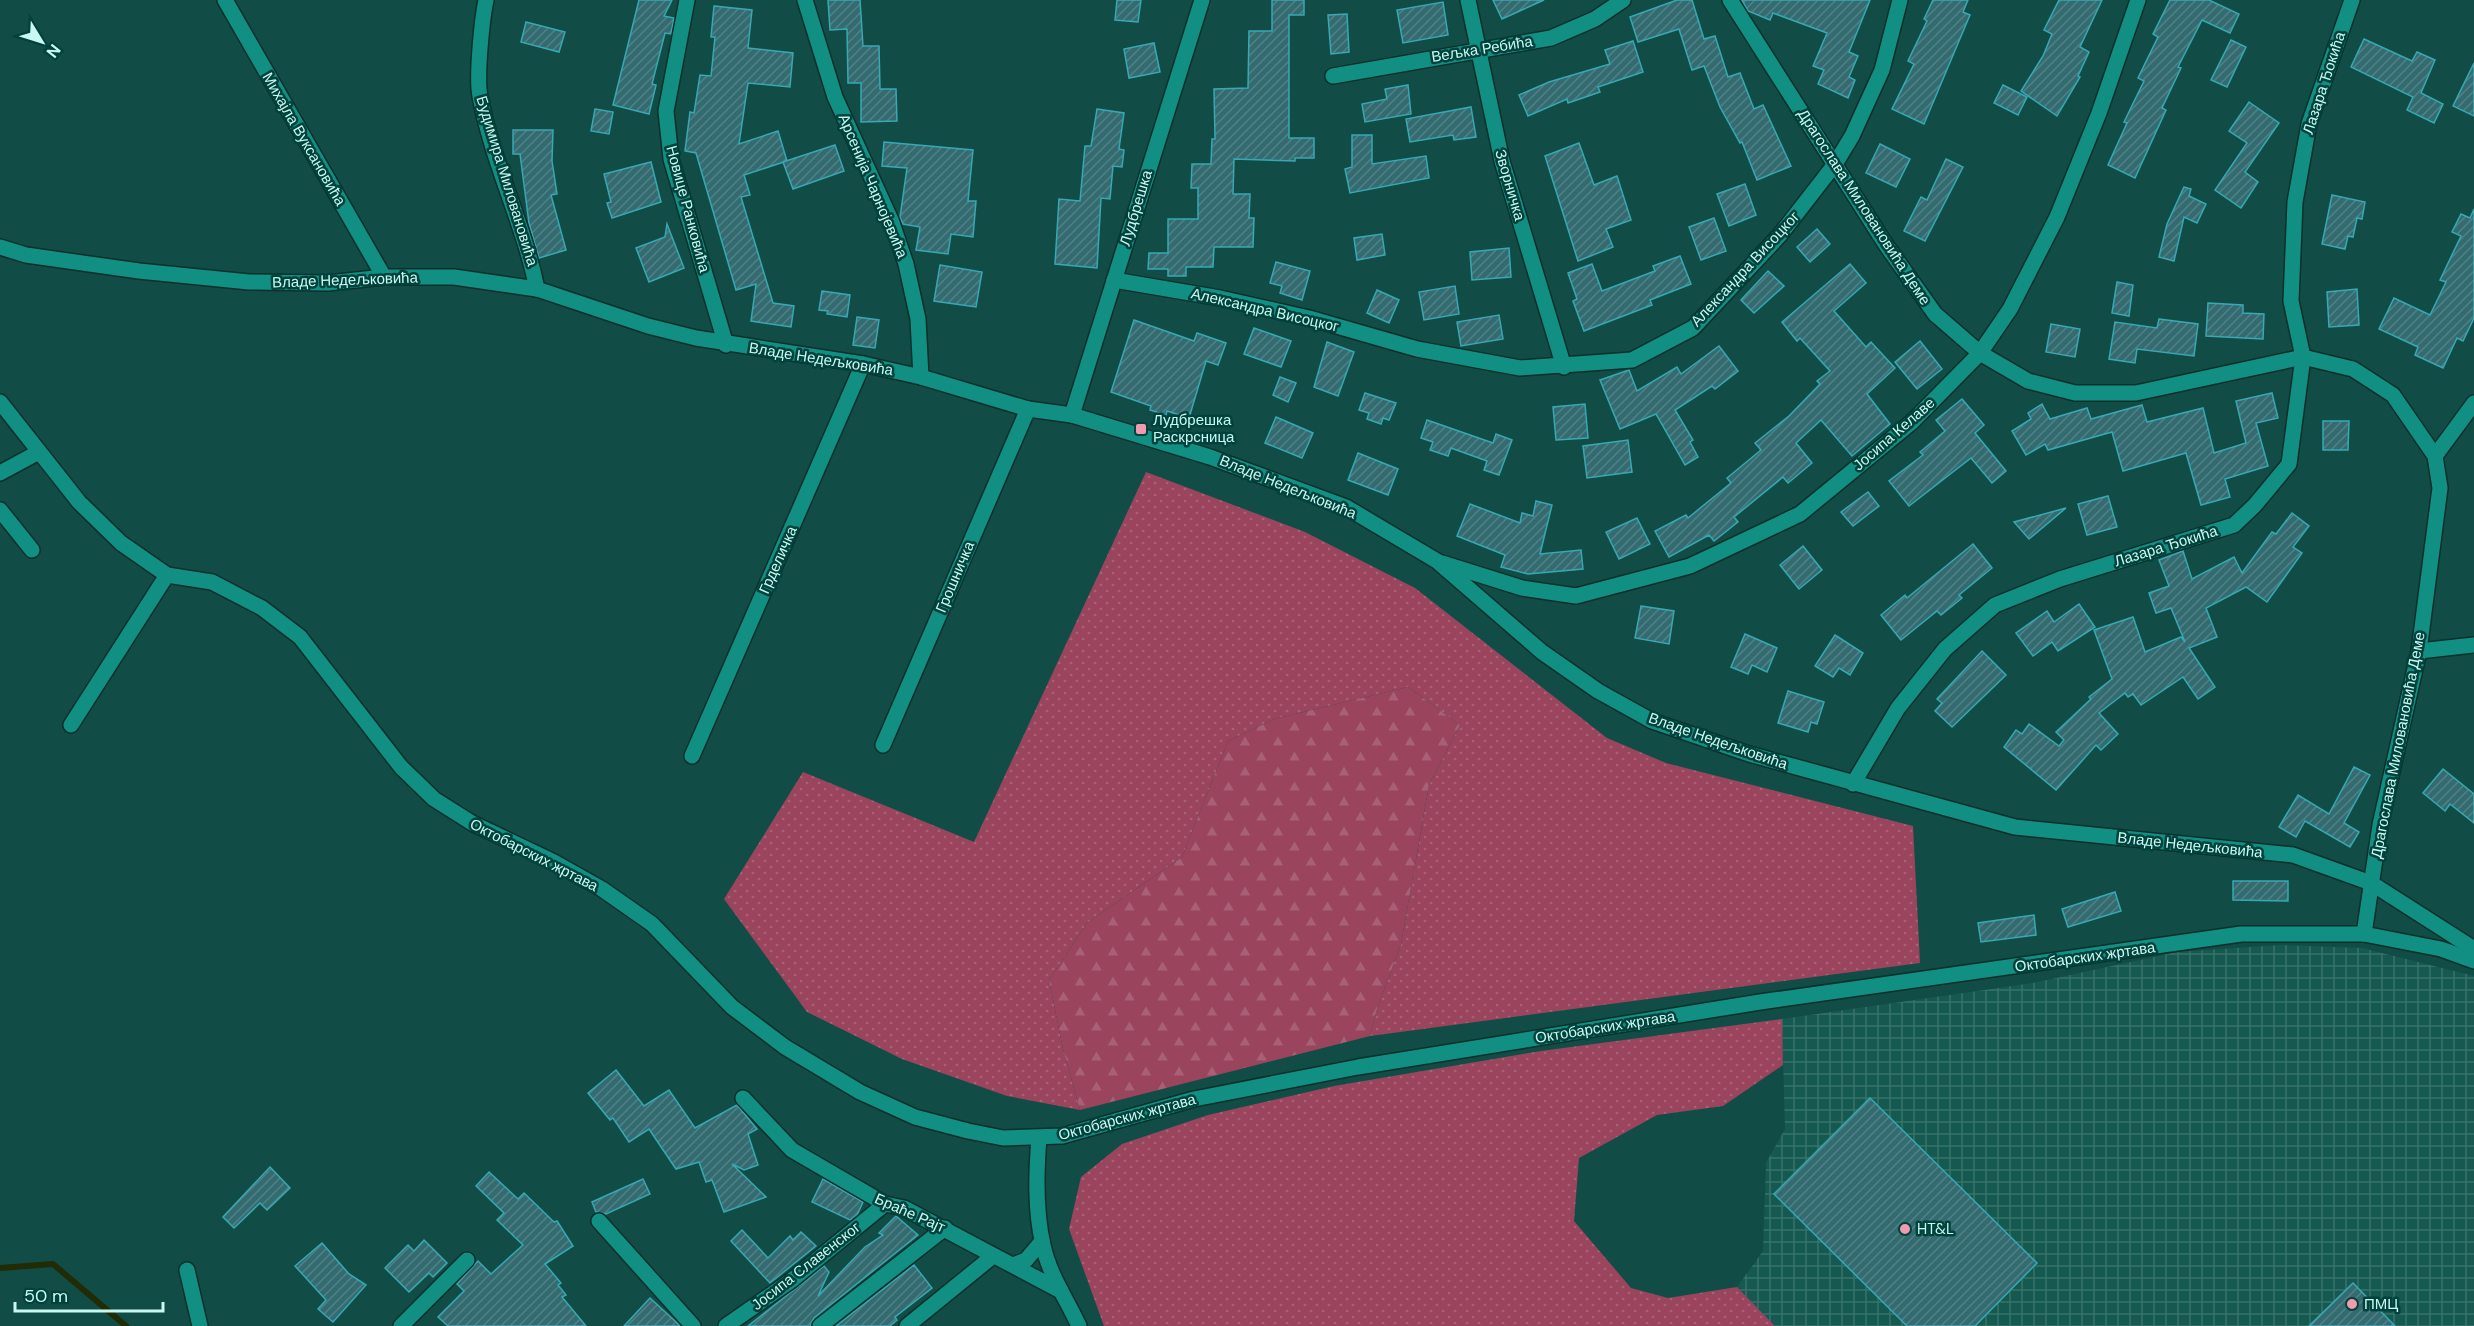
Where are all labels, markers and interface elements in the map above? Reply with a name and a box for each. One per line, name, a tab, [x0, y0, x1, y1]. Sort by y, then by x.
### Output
north arrow	[12, 12, 72, 72]
street label: Лазара Ђокића	[2298, 28, 2350, 137]
street label: Вељка Ребића	[1430, 31, 1535, 67]
text: N	[42, 40, 65, 62]
street label: Михајла Вуксановића	[258, 69, 351, 210]
street label: Будимира Миловановића	[472, 93, 543, 269]
street label: Драгослава Миловановића Деме	[1793, 105, 1935, 309]
street label: Арсенија Чарнојевића	[834, 111, 913, 262]
street label: Новице Ранковића	[661, 143, 715, 275]
street label: Зворничка	[1490, 147, 1530, 224]
street label: Лудбрешка	[1115, 167, 1157, 248]
street label: Александра Висоцког	[1686, 207, 1804, 331]
street label: Владе Недељковића	[272, 267, 419, 293]
street label: Александра Висоцког	[1189, 283, 1341, 337]
street label: Владе Недељковића	[747, 338, 895, 380]
street label: Јосипа Келаве	[1849, 393, 1939, 475]
place label: Лудбрешка Раскрсница	[1153, 410, 1235, 447]
marker: Лудбрешка Раскрсница	[1134, 422, 1148, 436]
street label: Владе Недељковића	[1217, 450, 1360, 524]
street label: Лазара Ђокића	[2112, 521, 2221, 571]
street label: Грделичка	[754, 522, 802, 597]
street label: Грошничка	[931, 538, 979, 616]
street label: Драгослава Миловановића Деме	[2366, 630, 2430, 860]
street label: Владе Недељковића	[1646, 708, 1791, 774]
street label: Октобарских жртава	[466, 814, 602, 896]
street label: Владе Недељковића	[2116, 827, 2264, 863]
street label: Октобарских жртава	[2014, 937, 2157, 977]
street label: Октобарских жртава	[1534, 1006, 1677, 1048]
street label: Октобарских жртава	[1056, 1089, 1199, 1145]
street label: Браће Рајт	[872, 1189, 949, 1237]
street label: Јосипа Славенског	[748, 1217, 865, 1315]
place label: HT&L	[1917, 1219, 1954, 1239]
marker: HT&L	[1898, 1222, 1912, 1236]
scale bar	[15, 1275, 164, 1313]
text: 50 m	[24, 1284, 68, 1308]
place label: ПМЦ	[2364, 1294, 2398, 1314]
marker: ПМЦ	[2345, 1297, 2359, 1311]

